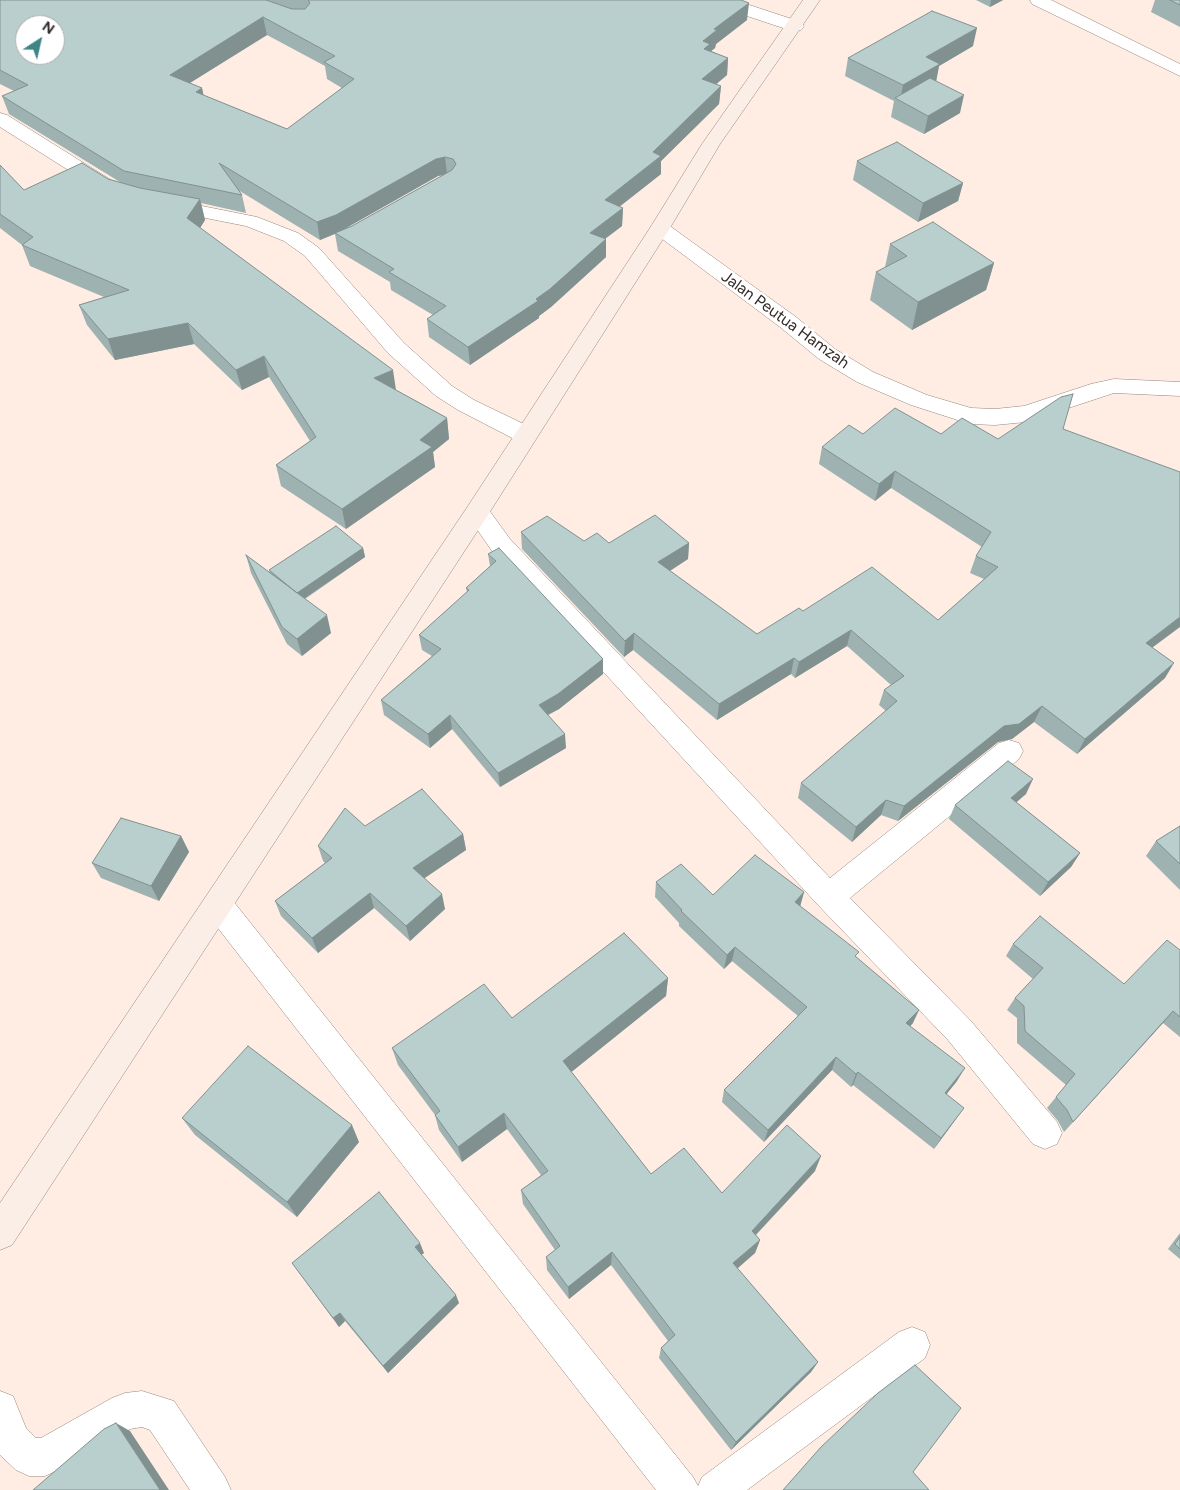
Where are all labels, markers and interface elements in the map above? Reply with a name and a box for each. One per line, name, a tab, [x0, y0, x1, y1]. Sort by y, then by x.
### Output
north arrow	[15, 15, 65, 65]
text: N	[39, 18, 58, 38]
street label: Jalan Peutua Hamzah	[717, 267, 853, 373]

